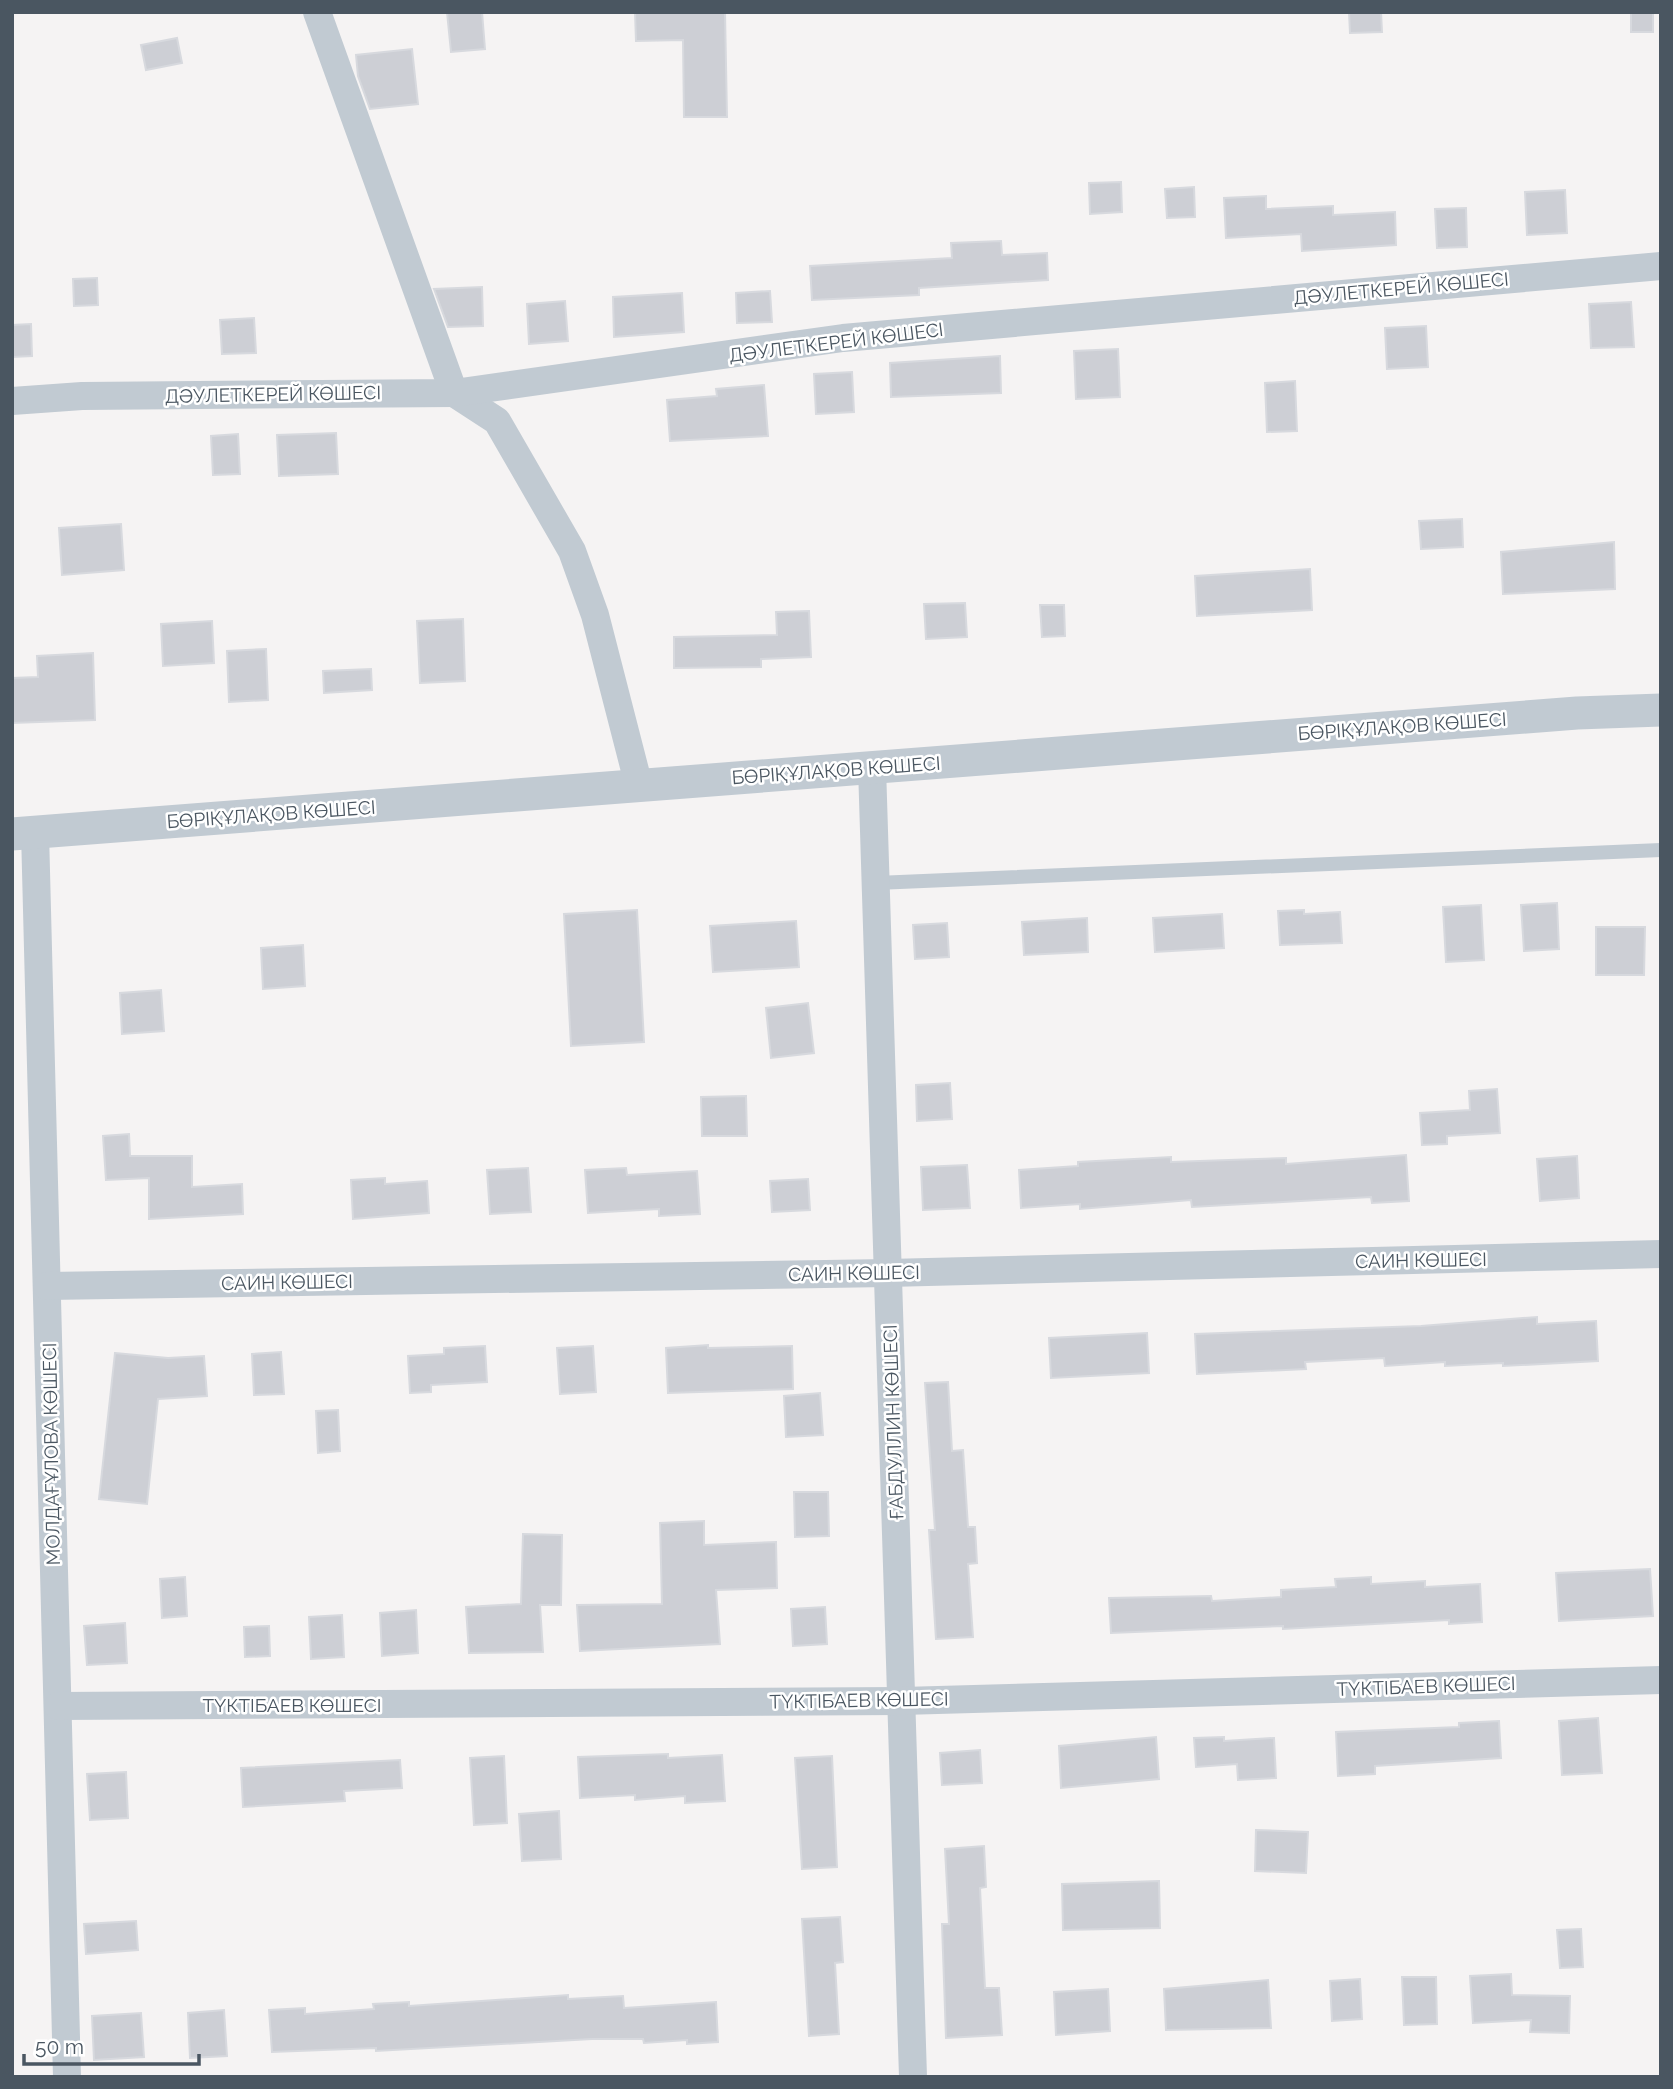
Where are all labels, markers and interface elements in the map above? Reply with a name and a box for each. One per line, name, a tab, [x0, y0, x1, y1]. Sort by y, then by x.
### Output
street label: ДӘУЛЕТКЕРЕЙ КӨШЕСІ	[1292, 268, 1510, 308]
street label: ДӘУЛЕТКЕРЕЙ КӨШЕСІ	[727, 318, 945, 366]
street label: ДӘУЛЕТКЕРЕЙ КӨШЕСІ	[165, 381, 381, 407]
street label: БӨРІҚҰЛАҚОВ КӨШЕСІ	[1297, 708, 1507, 744]
street label: БӨРІҚҰЛАҚОВ КӨШЕСІ	[731, 752, 941, 788]
street label: БӨРІҚҰЛАҚОВ КӨШЕСІ	[166, 796, 376, 832]
street label: САИН КӨШЕСІ	[1355, 1248, 1487, 1272]
street label: САИН КӨШЕСІ	[788, 1261, 920, 1285]
street label: САИН КӨШЕСІ	[221, 1270, 353, 1294]
street label: ҒАБДУЛЛИН КӨШЕСІ	[879, 1324, 907, 1520]
street label: МОЛДАҒҰЛОВА КӨШЕСІ	[38, 1342, 64, 1566]
street label: ТҮКТІБАЕВ КӨШЕСІ	[1336, 1672, 1516, 1700]
street label: ТҮКТІБАЕВ КӨШЕСІ	[769, 1687, 949, 1713]
street label: ТҮКТІБАЕВ КӨШЕСІ	[202, 1694, 382, 1716]
scale bar	[24, 2022, 200, 2066]
text: 50 m	[35, 2034, 84, 2059]

